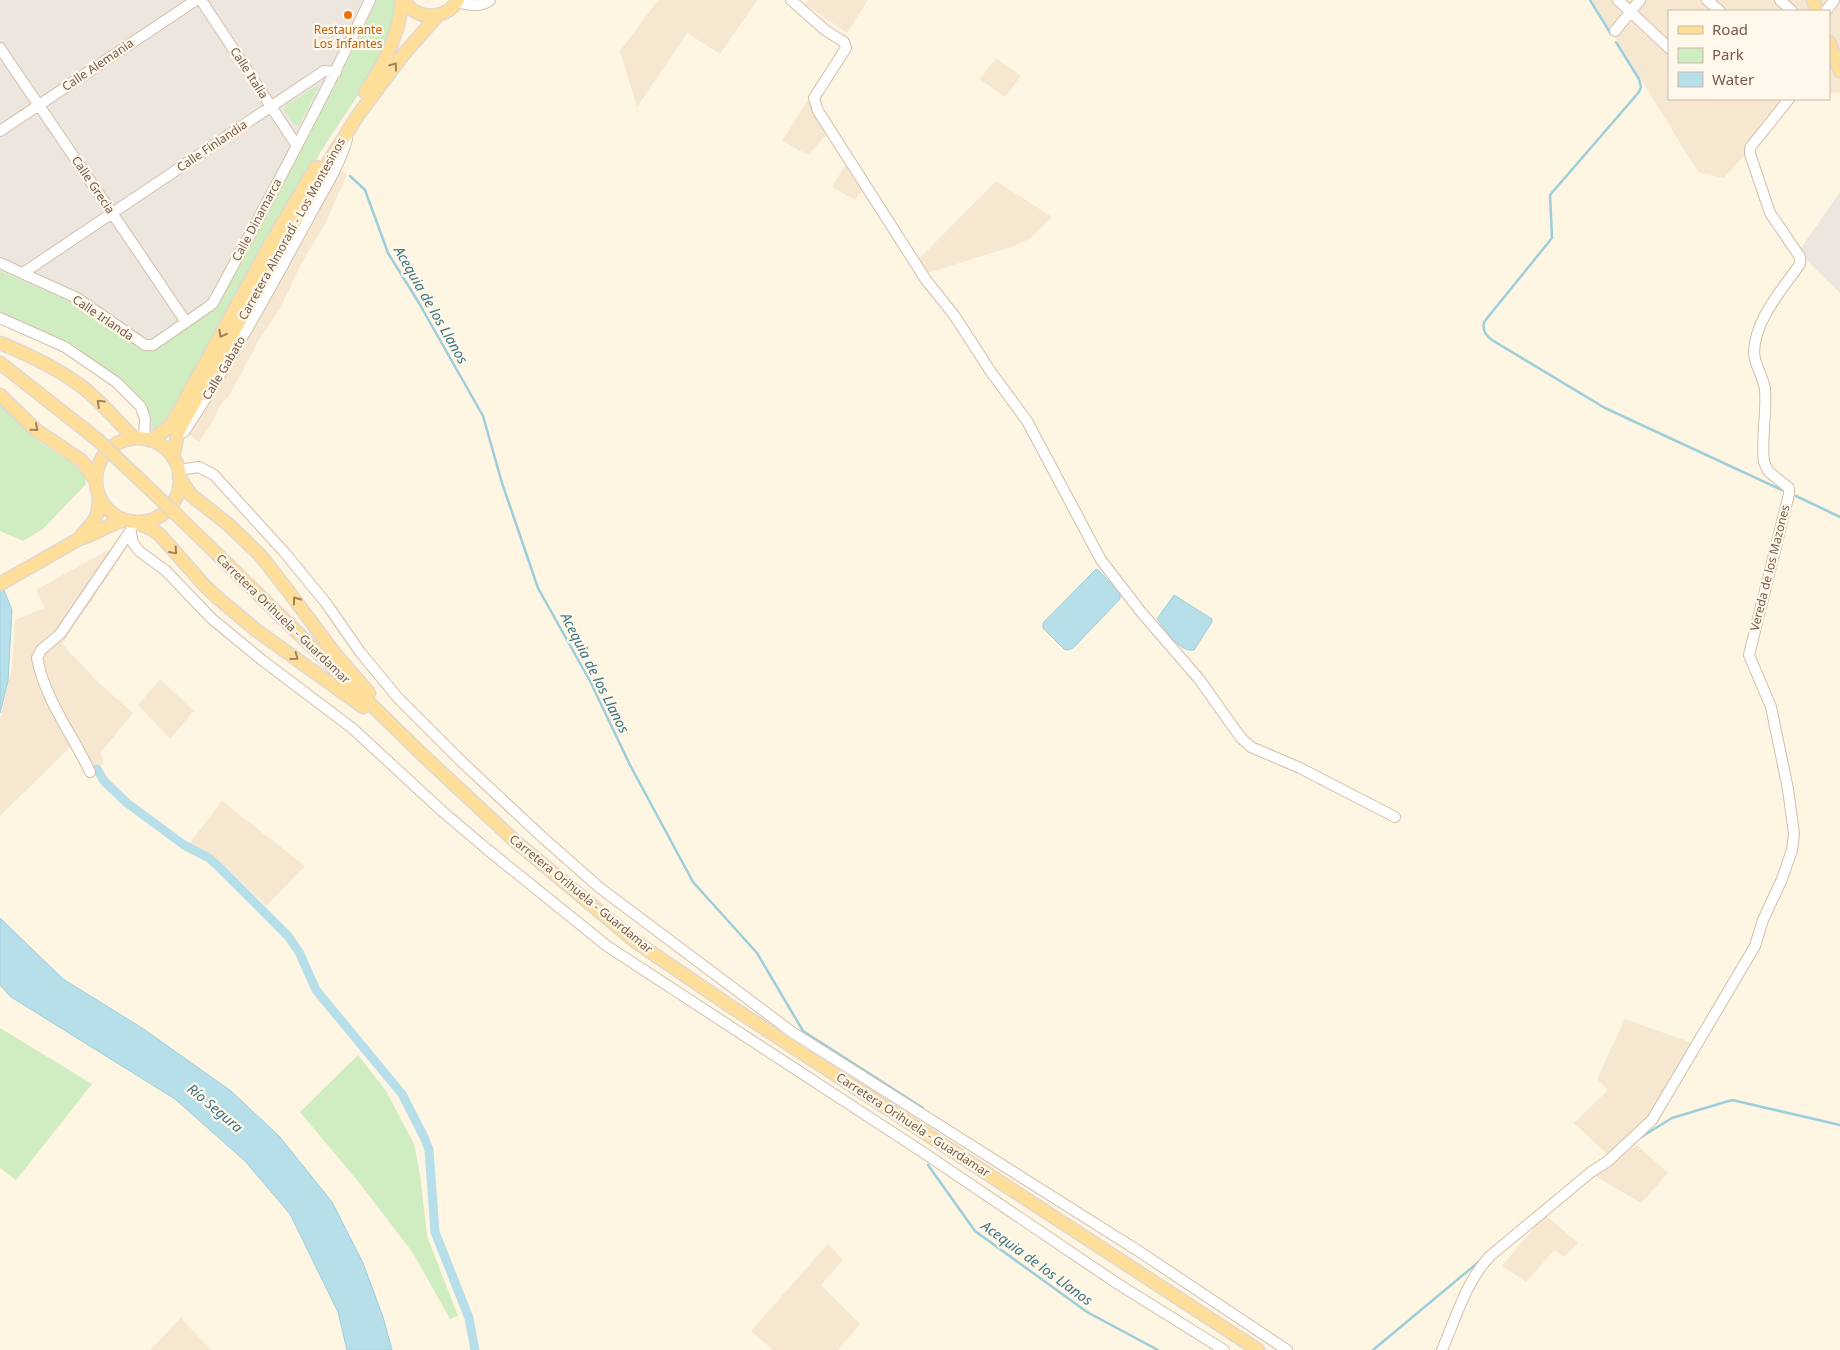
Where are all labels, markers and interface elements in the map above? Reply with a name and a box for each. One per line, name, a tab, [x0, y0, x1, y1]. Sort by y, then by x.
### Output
marker: Restaurante Los Infantes	[342, 9, 354, 21]
legend	[1668, 10, 1830, 100]
text: Road	[1712, 19, 1748, 39]
place label: Restaurante Los Infantes	[313, 21, 383, 52]
street label: Calle Alemania	[59, 34, 137, 95]
street label: Calle Italia	[226, 44, 272, 102]
text: Park	[1712, 44, 1744, 64]
one-way arrow	[389, 63, 397, 72]
text: Water	[1712, 69, 1754, 89]
street label: Calle Finlandia	[173, 116, 250, 175]
street label: Carretera Almoradí - Los Montesinos	[234, 134, 349, 323]
street label: Calle Grecia	[68, 153, 119, 217]
street label: Calle Dinamarca	[228, 175, 286, 264]
water label: Acequia de los Llanos	[389, 242, 473, 367]
street label: Calle Irlanda	[69, 291, 137, 344]
one-way arrow	[218, 328, 228, 337]
street label: Calle Gabato	[198, 333, 249, 403]
one-way arrow	[97, 400, 106, 409]
one-way arrow	[30, 423, 39, 432]
street label: Vereda de los Mazones	[1746, 503, 1793, 633]
one-way arrow	[168, 545, 177, 554]
street label: Carretera Orihuela - Guardamar	[213, 550, 354, 687]
one-way arrow	[293, 597, 301, 606]
water label: Acequia de los Llanos	[556, 608, 634, 736]
one-way arrow	[289, 651, 299, 660]
street label: Carretera Orihuela - Guardamar	[506, 830, 657, 957]
street label: Carretera Orihuela - Guardamar	[833, 1068, 993, 1181]
water label: Río Segura	[184, 1079, 247, 1136]
water label: Acequia de los Llanos	[977, 1215, 1097, 1309]

